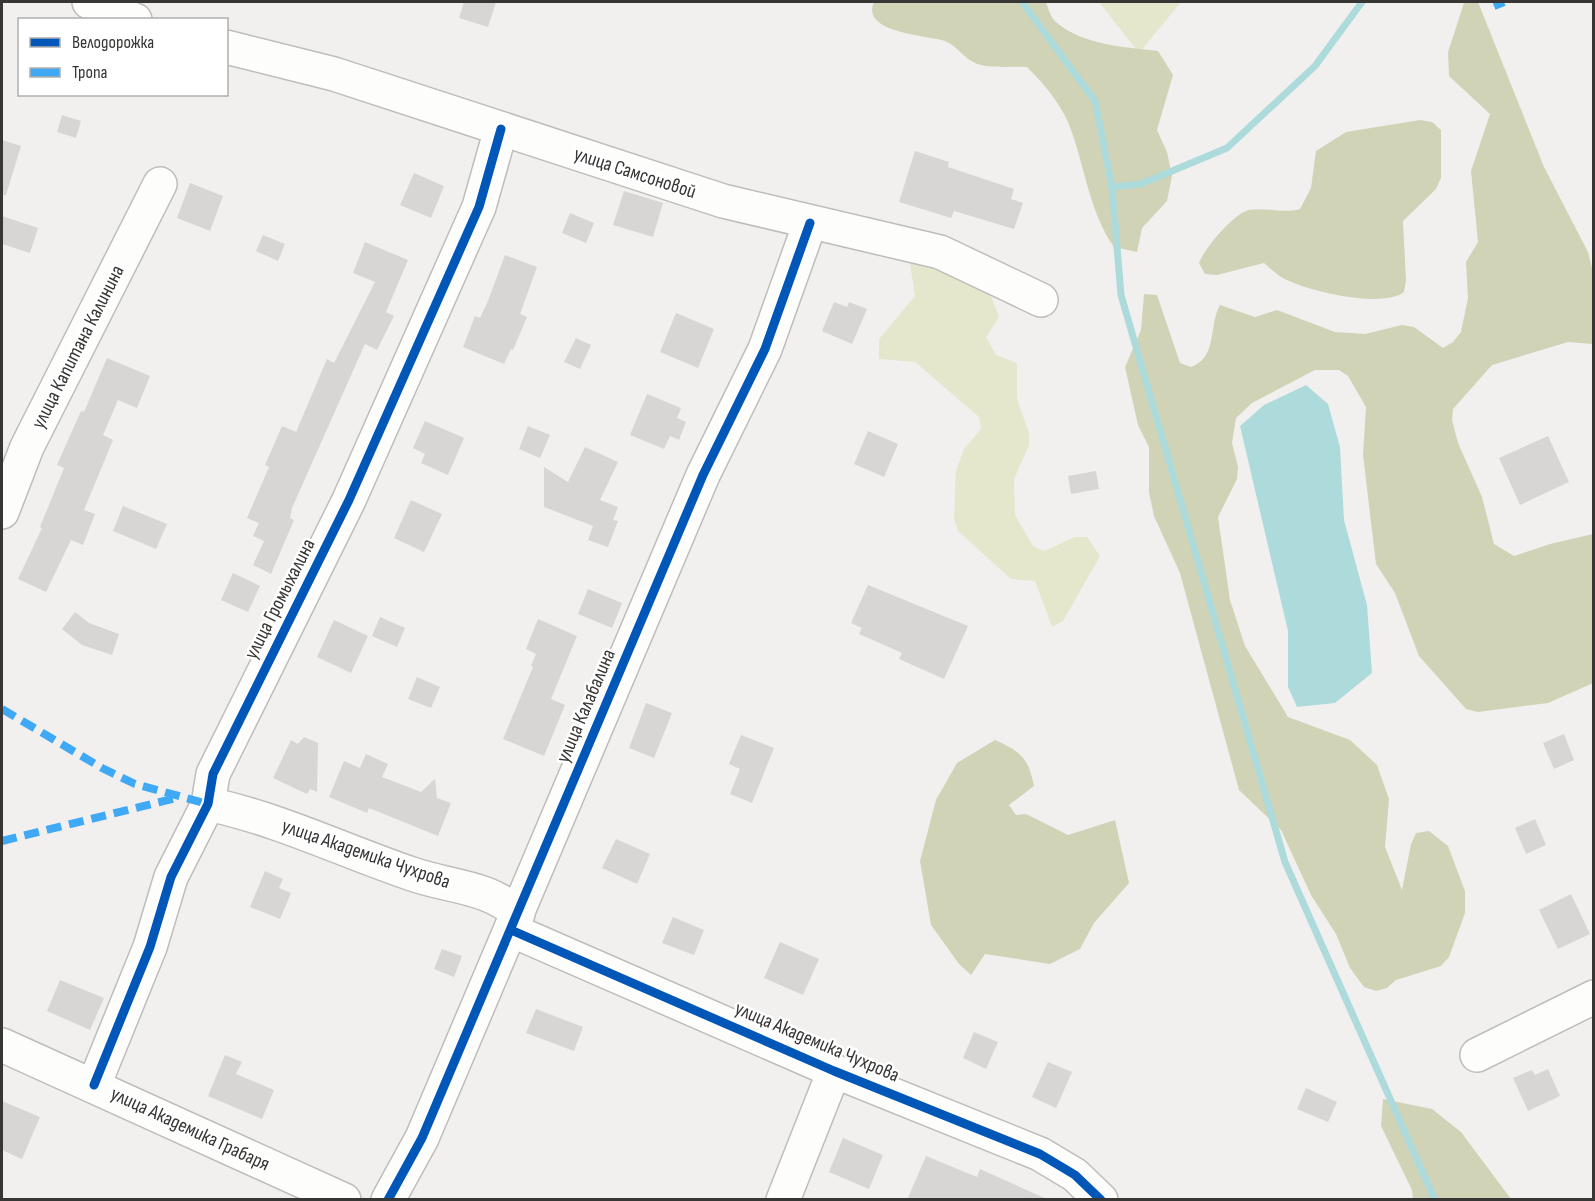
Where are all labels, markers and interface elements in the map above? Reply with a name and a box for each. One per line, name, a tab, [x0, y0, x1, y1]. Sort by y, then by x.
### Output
legend	[18, 18, 228, 96]
text: Велодорожка	[72, 32, 154, 53]
text: Тропа	[72, 62, 108, 83]
street label: улица Самсоновой	[571, 142, 699, 204]
street label: улица Капитана Калинина	[26, 261, 130, 433]
street label: улица Громыхалина	[239, 535, 321, 663]
street label: улица Калабалина	[551, 646, 621, 766]
street label: улица Академика Чухрова	[279, 814, 453, 894]
street label: улица Академика Чухрова	[731, 996, 903, 1088]
street label: улица Академика Грабаря	[107, 1082, 273, 1176]

